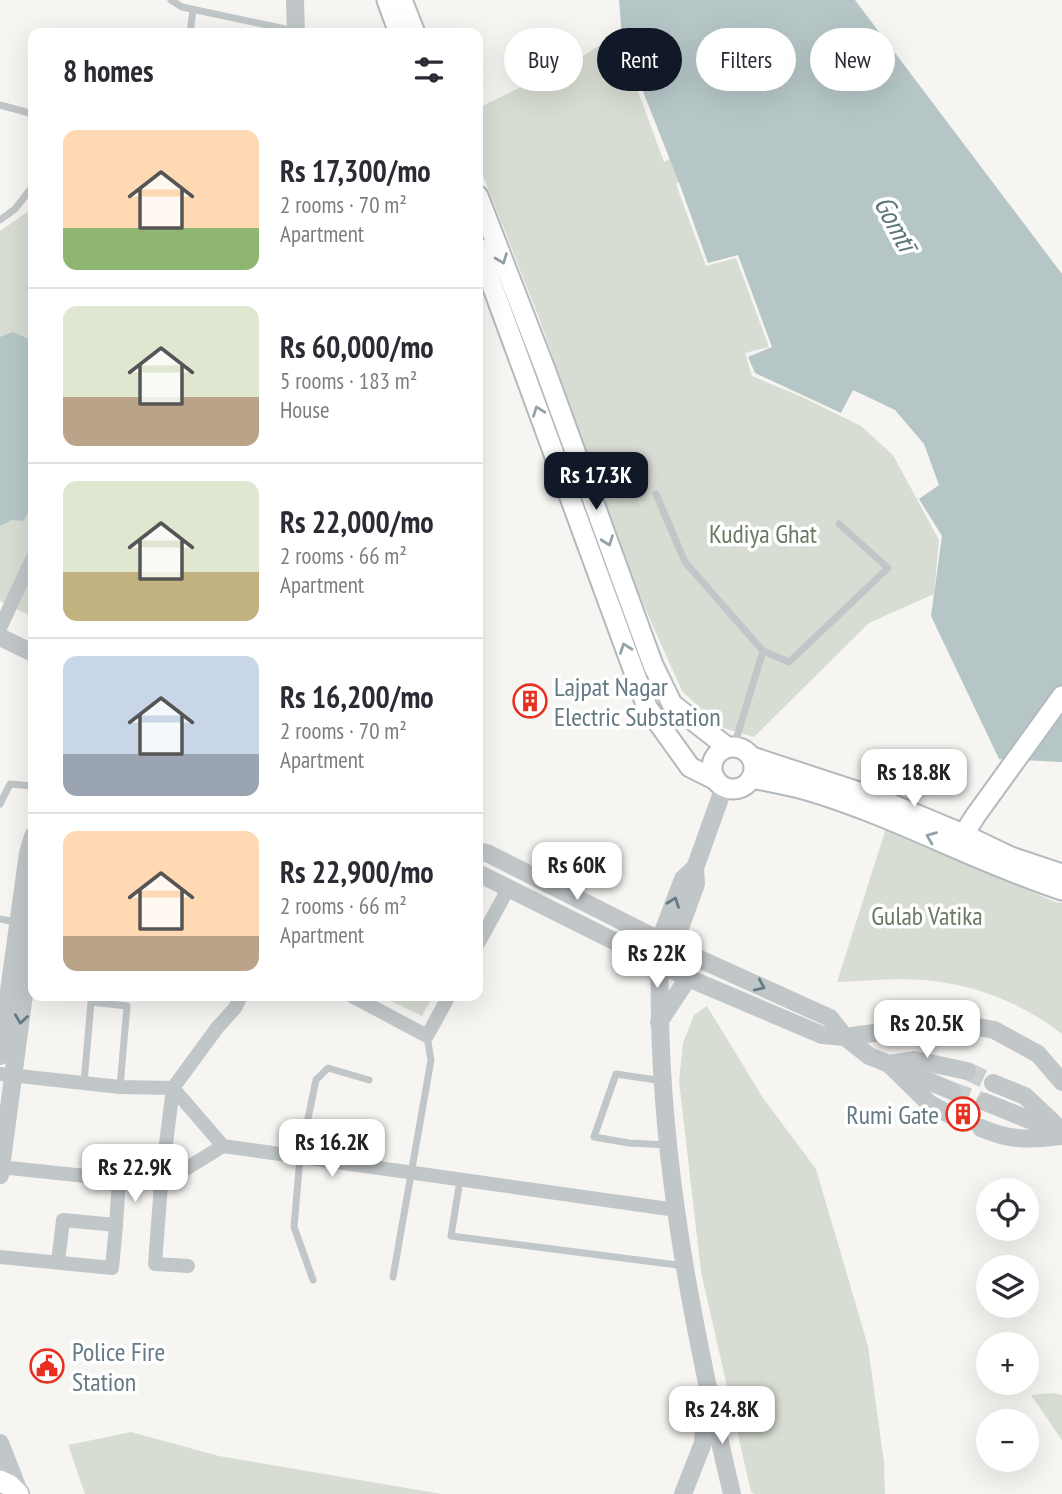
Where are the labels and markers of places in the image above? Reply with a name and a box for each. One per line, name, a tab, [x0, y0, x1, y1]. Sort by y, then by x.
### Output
pin: Rs 17.3K	[524, 452, 668, 512]
place label: Lajpat Nagar Electric Substation	[554, 670, 721, 733]
building icon: Lajpat Nagar Electric Substation	[511, 682, 549, 720]
pin: Rs 18.8K	[842, 750, 986, 809]
pin: Rs 60K	[520, 842, 634, 902]
pin: Rs 22K	[600, 930, 714, 990]
pin: Rs 20.5K	[855, 1000, 999, 1060]
building icon: Rumi Gate	[944, 1095, 982, 1133]
place label: Rumi Gate	[846, 1098, 939, 1131]
pin: Rs 16.2K	[260, 1120, 404, 1179]
pin: Rs 22.9K	[63, 1144, 207, 1204]
place label: Police Fire Station	[72, 1335, 165, 1398]
public building icon: Police Fire Station	[28, 1347, 66, 1385]
pin: Rs 24.8K	[650, 1386, 794, 1446]

